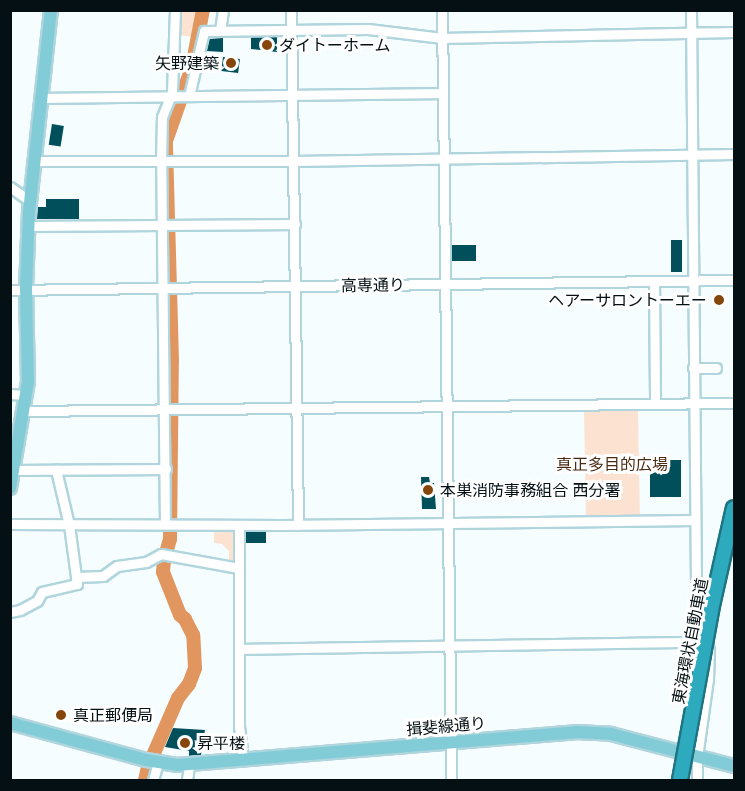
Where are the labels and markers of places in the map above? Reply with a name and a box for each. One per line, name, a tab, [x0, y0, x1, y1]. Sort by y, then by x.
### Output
place label: ダイトーホーム	[279, 35, 391, 55]
marker: ダイトーホーム	[260, 38, 274, 52]
place label: 矢野建築	[155, 53, 219, 73]
marker: 矢野建築	[224, 56, 238, 70]
place label: ヘアーサロントーエー	[548, 290, 707, 310]
marker: ヘアーサロントーエー	[712, 293, 726, 307]
place label: 本巣消防事務組合 西分署	[440, 480, 620, 500]
marker: 本巣消防事務組合 西分署	[421, 483, 435, 497]
place label: 真正郵便局	[73, 705, 153, 725]
marker: 真正郵便局	[54, 708, 68, 722]
place label: 昇平楼	[197, 733, 245, 753]
marker: 昇平楼	[178, 736, 192, 750]

